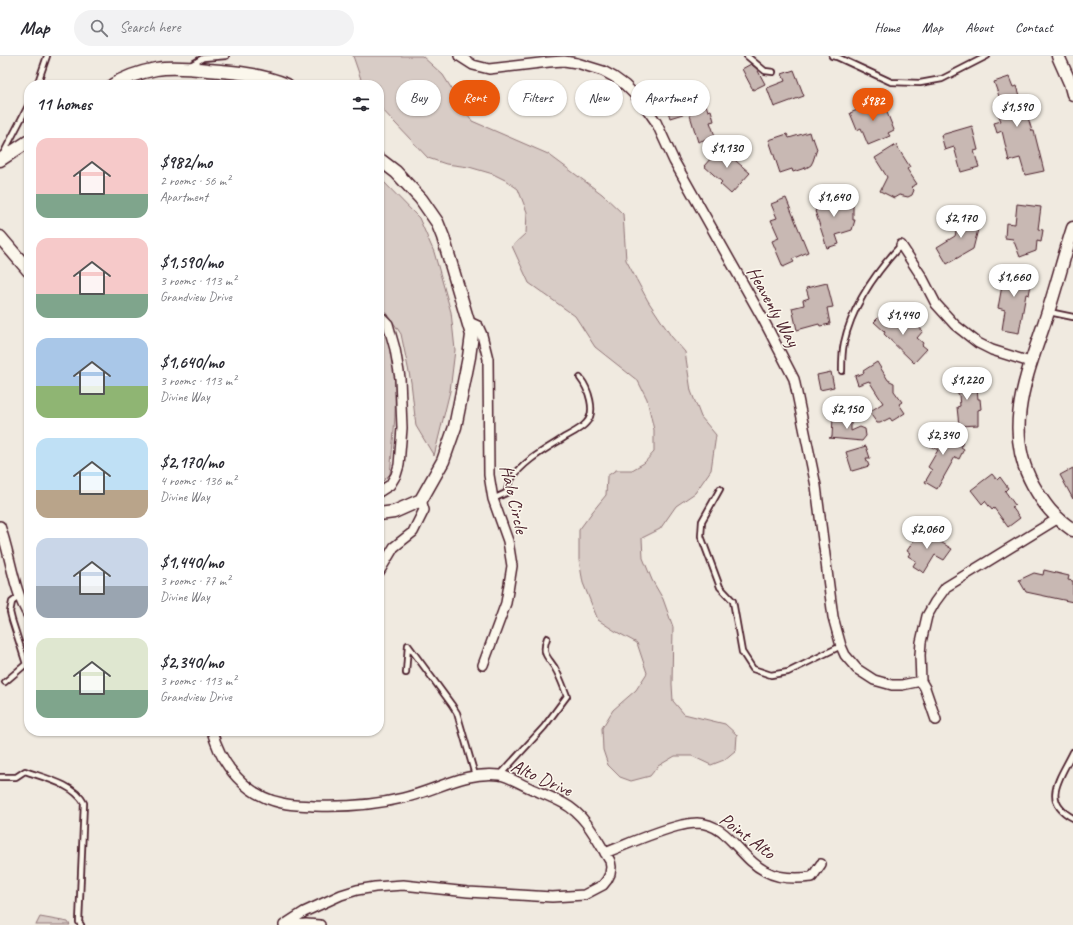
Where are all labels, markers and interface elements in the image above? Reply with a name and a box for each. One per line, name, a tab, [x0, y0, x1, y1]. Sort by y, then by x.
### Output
search box	[74, 10, 354, 46]
text: Map	[20, 16, 50, 40]
icon: search	[88, 17, 110, 39]
text: Search here	[120, 18, 181, 37]
text: Home	[874, 19, 900, 36]
text: Map	[922, 19, 943, 36]
text: About	[965, 19, 993, 36]
text: Contact	[1015, 19, 1053, 36]
chip: Buy	[396, 80, 441, 116]
chip: Rent	[449, 80, 500, 116]
chip: Filters	[508, 80, 567, 116]
chip: New	[575, 80, 623, 116]
chip: Apartment	[631, 80, 710, 116]
pin: $982	[849, 88, 897, 122]
icon: filters	[350, 93, 372, 115]
text: $982	[861, 93, 885, 109]
text: 11 homes	[36, 94, 92, 115]
pin: $1,590	[984, 94, 1050, 128]
text: $1,590	[1001, 99, 1033, 115]
pin: $1,130	[694, 135, 760, 169]
text: $1,130	[711, 140, 743, 156]
text: $982/mo	[160, 152, 212, 173]
icon: home	[68, 154, 116, 202]
text: 2 rooms · 56 m²	[160, 173, 230, 189]
pin: $1,640	[801, 184, 867, 218]
text: Apartment	[160, 189, 208, 205]
text: $1,640	[818, 189, 850, 205]
pin: $2,170	[928, 205, 994, 239]
text: $2,170	[945, 210, 977, 226]
text: $1,590/mo	[160, 252, 223, 273]
icon: home	[68, 254, 116, 302]
street label: Heavenly Way	[741, 262, 806, 352]
pin: $1,660	[981, 264, 1047, 298]
text: $1,660	[998, 269, 1030, 285]
text: 3 rooms · 113 m²	[160, 273, 236, 289]
text: Grandview Drive	[160, 289, 232, 305]
pin: $1,440	[870, 302, 936, 336]
text: $1,440	[887, 307, 919, 323]
text: $1,640/mo	[160, 352, 224, 373]
icon: home	[68, 354, 116, 402]
pin: $1,220	[934, 367, 1000, 401]
text: $1,220	[951, 372, 983, 388]
text: 3 rooms · 113 m²	[160, 373, 236, 389]
text: Divine Way	[160, 389, 210, 405]
pin: $2,150	[814, 396, 880, 430]
text: $2,150	[831, 401, 863, 417]
pin: $2,340	[910, 422, 976, 456]
text: $2,340	[927, 427, 959, 443]
text: $2,170/mo	[160, 452, 223, 473]
icon: home	[68, 454, 116, 502]
street label: Halo Circle	[495, 463, 534, 538]
text: 4 rooms · 136 m²	[160, 473, 236, 489]
text: Divine Way	[160, 489, 210, 505]
pin: $2,060	[894, 516, 960, 550]
text: $2,060	[911, 521, 943, 537]
text: $1,440/mo	[160, 552, 223, 573]
icon: home	[68, 554, 116, 602]
text: 3 rooms · 77 m²	[160, 573, 230, 589]
text: Divine Way	[160, 589, 210, 605]
text: $2,340/mo	[160, 652, 223, 673]
icon: home	[68, 654, 116, 702]
text: 3 rooms · 113 m²	[160, 673, 236, 689]
text: Grandview Drive	[160, 689, 232, 705]
street label: Alto Drive	[507, 754, 577, 803]
street label: Point Alto	[715, 807, 781, 865]

